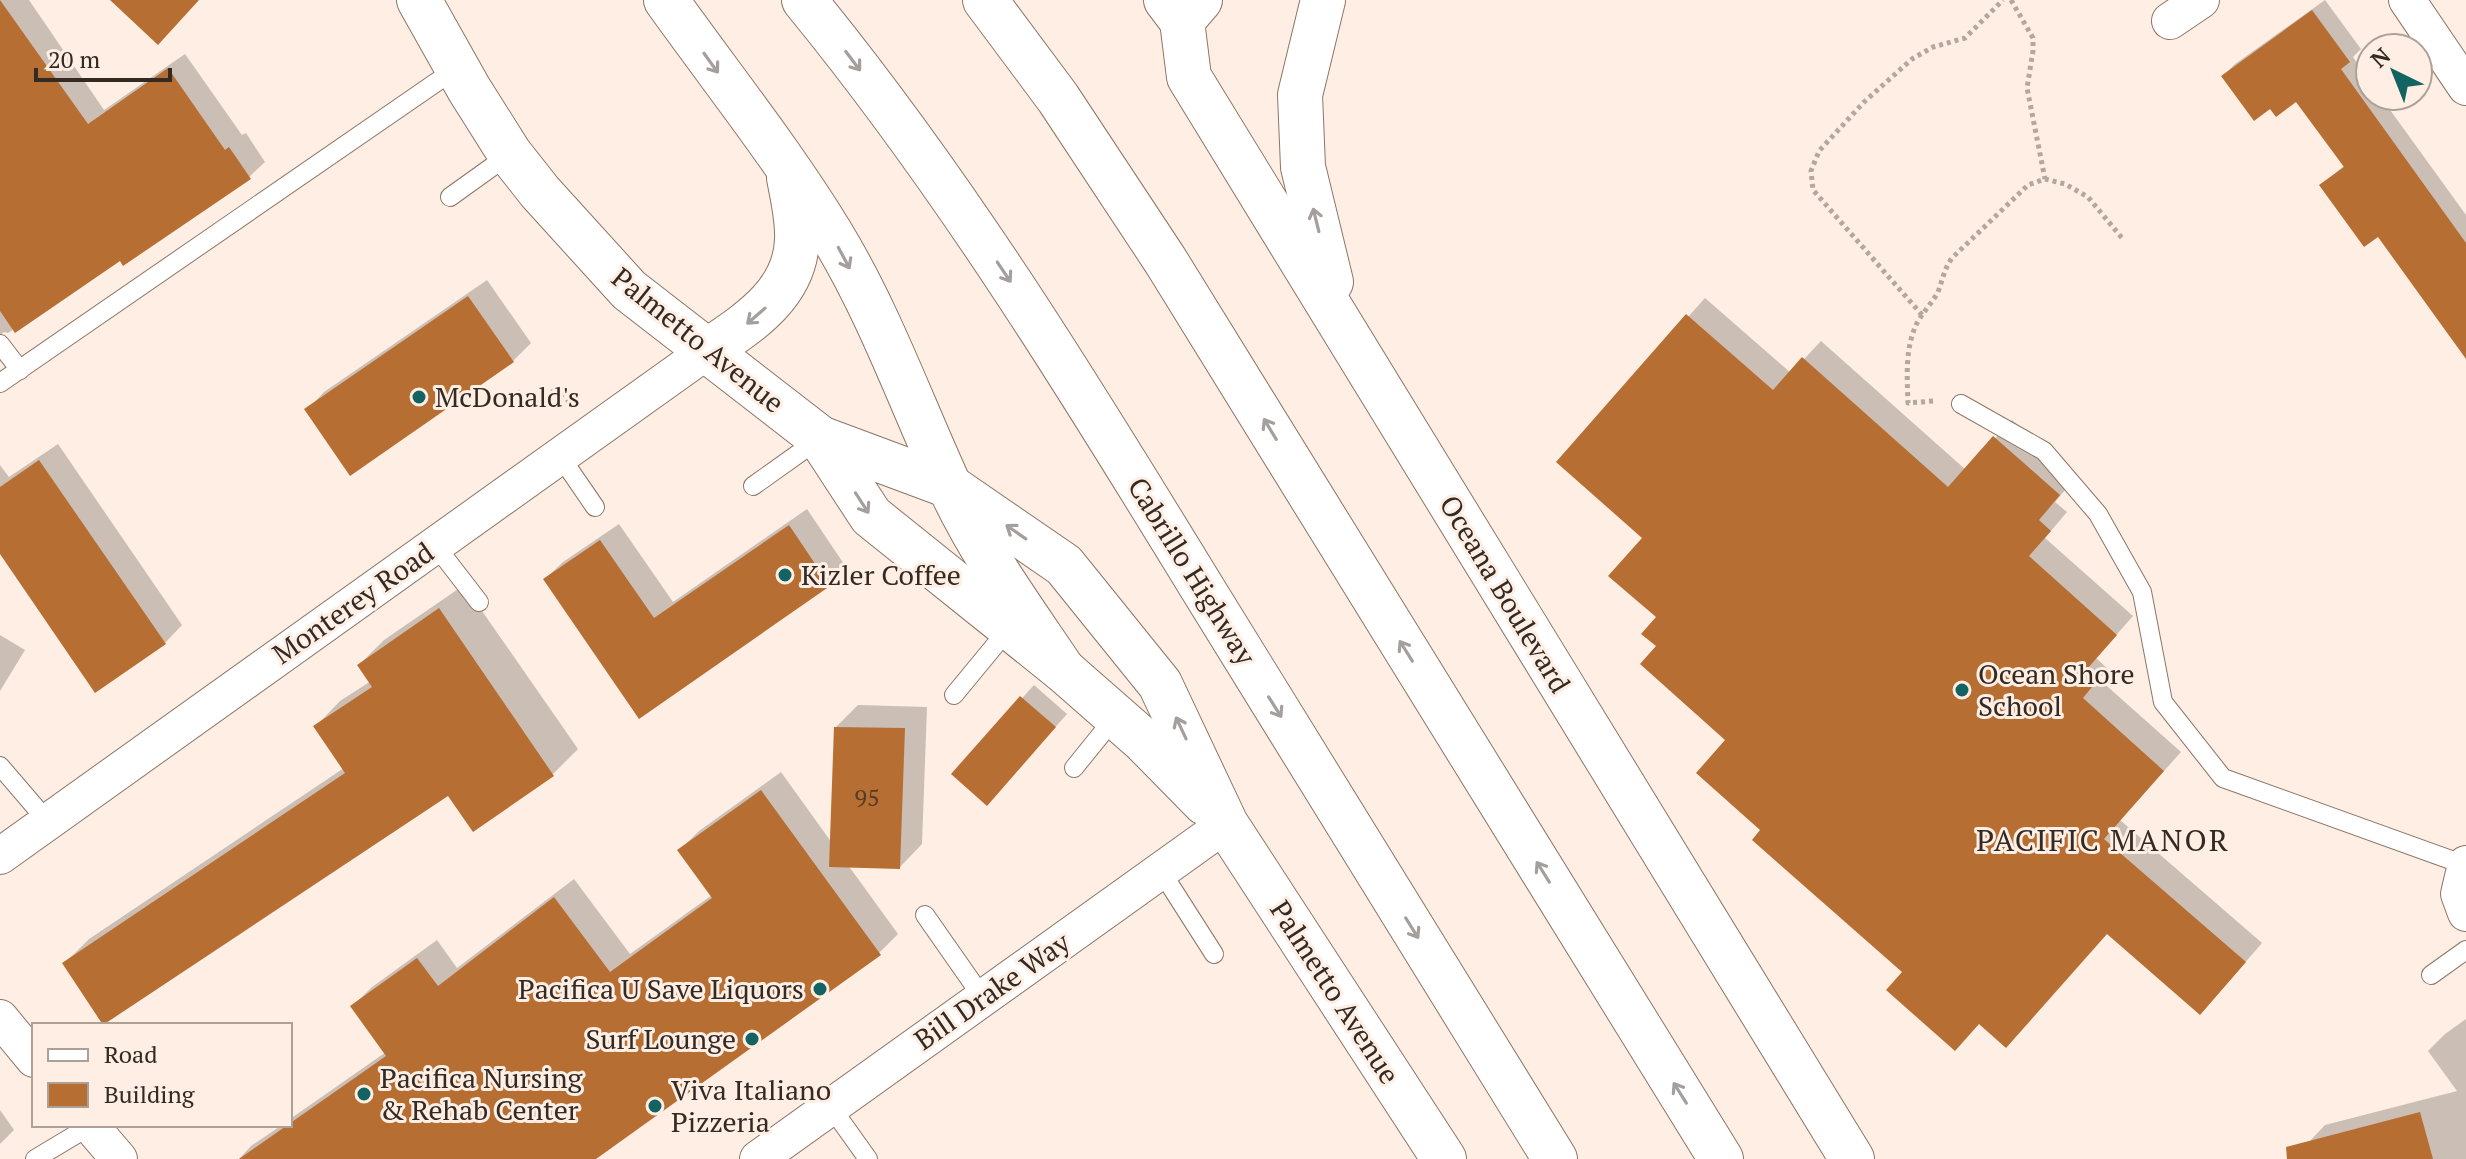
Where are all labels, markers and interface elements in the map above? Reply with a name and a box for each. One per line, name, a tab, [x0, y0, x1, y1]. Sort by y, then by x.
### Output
scale bar	[36, 32, 170, 82]
north arrow	[2354, 32, 2434, 112]
text: N	[2364, 40, 2396, 73]
text: 20 m	[48, 43, 100, 75]
one-way arrow	[844, 50, 861, 71]
one-way arrow	[703, 52, 720, 73]
one-way arrow	[1308, 208, 1323, 233]
one-way arrow	[837, 245, 852, 269]
street label: Palmetto Avenue	[604, 259, 792, 421]
one-way arrow	[996, 261, 1012, 283]
one-way arrow	[746, 307, 766, 325]
place label: McDonald's	[435, 378, 580, 415]
marker: McDonald's	[410, 388, 428, 406]
one-way arrow	[1261, 418, 1277, 441]
street label: Cabrillo Highway	[1120, 470, 1265, 672]
street label: Oceana Boulevard	[1432, 488, 1579, 699]
one-way arrow	[854, 492, 871, 514]
one-way arrow	[1006, 524, 1028, 541]
street label: Monterey Road	[265, 533, 441, 672]
place label: Kizler Coffee	[801, 556, 961, 593]
marker: Kizler Coffee	[776, 566, 794, 584]
one-way arrow	[1398, 640, 1414, 663]
place label: Ocean Shore School	[1978, 655, 2135, 724]
marker: Ocean Shore School	[1953, 681, 1971, 699]
one-way arrow	[1268, 695, 1284, 718]
one-way arrow	[1173, 717, 1188, 741]
house number: 95	[854, 781, 880, 813]
district label: PACIFIC MANOR	[1976, 820, 2230, 860]
one-way arrow	[1534, 861, 1550, 884]
street label: Palmetto Avenue	[1262, 893, 1409, 1091]
one-way arrow	[1404, 916, 1420, 939]
street label: Bill Drake Way	[907, 923, 1077, 1058]
place label: Pacifica U Save Liquors	[518, 970, 804, 1007]
marker: Pacifica U Save Liquors	[811, 980, 829, 998]
place label: Surf Lounge	[585, 1020, 736, 1057]
legend	[32, 1023, 292, 1127]
marker: Surf Lounge	[743, 1030, 761, 1048]
text: Road	[104, 1038, 158, 1070]
place label: Pacifica Nursing & Rehab Center	[380, 1059, 584, 1128]
place label: Viva Italiano Pizzeria	[671, 1071, 831, 1140]
text: Building	[104, 1078, 195, 1110]
one-way arrow	[1671, 1082, 1687, 1105]
marker: Pacifica Nursing & Rehab Center	[355, 1085, 373, 1103]
marker: Viva Italiano Pizzeria	[646, 1097, 664, 1115]

